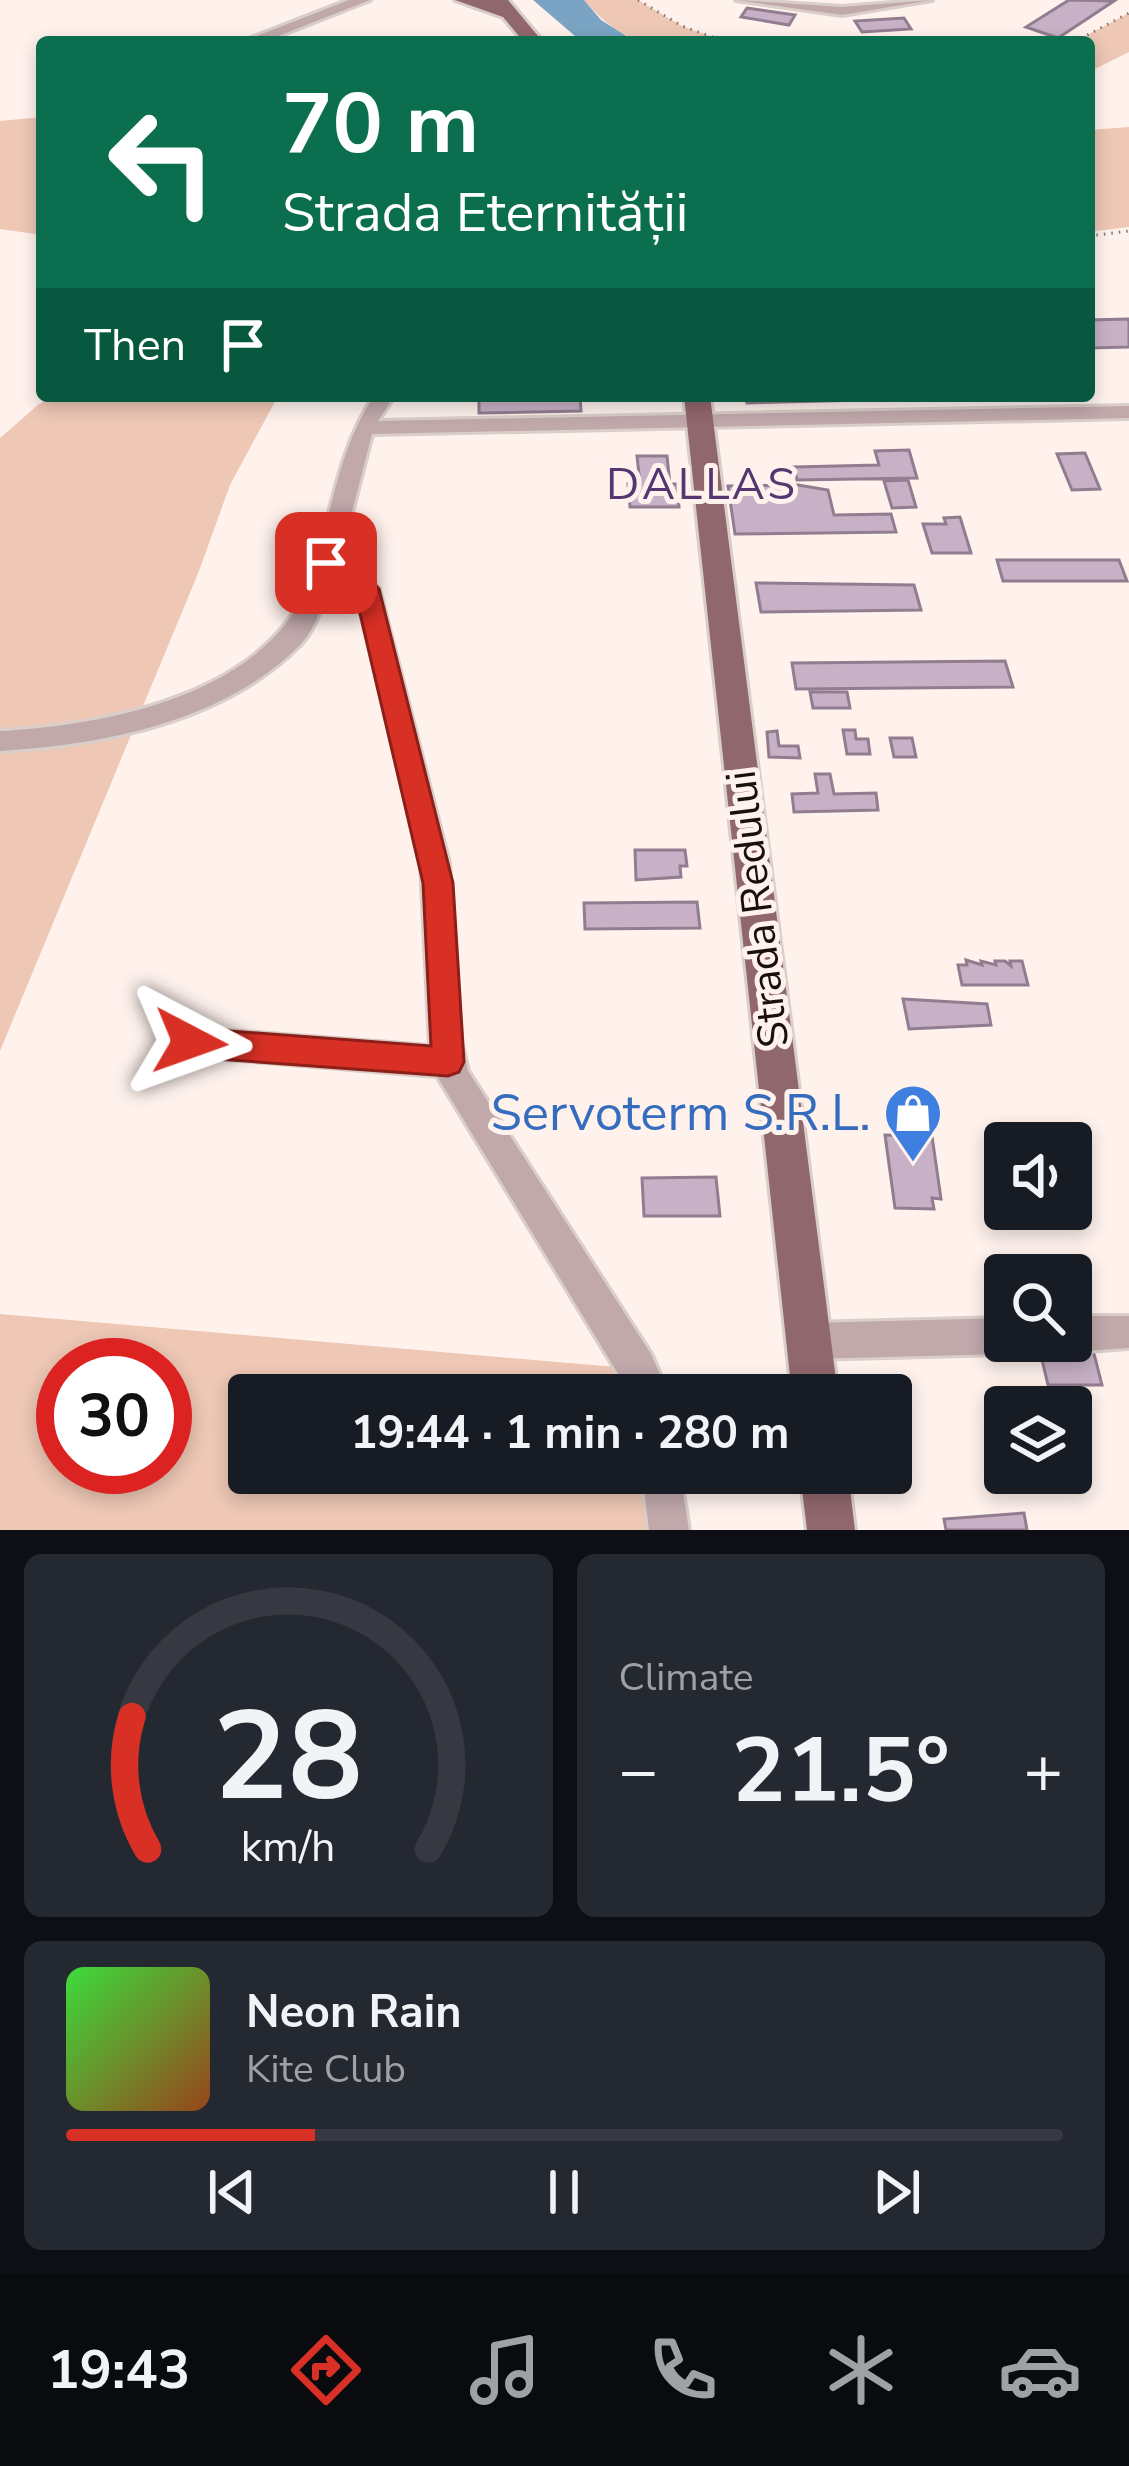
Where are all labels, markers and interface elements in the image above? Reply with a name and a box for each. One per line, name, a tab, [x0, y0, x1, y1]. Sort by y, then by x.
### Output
text: 70 m	[282, 67, 479, 182]
icon: left	[84, 84, 240, 240]
text: Strada Eternității	[282, 176, 688, 250]
icon: arrive	[210, 312, 276, 378]
text: Then	[84, 315, 186, 376]
district label: DALLAS	[606, 454, 798, 515]
pin	[275, 512, 377, 614]
icon: arrive	[293, 530, 359, 596]
street label: Strada Redului	[713, 767, 803, 1051]
position arrow	[127, 979, 253, 1105]
place label: Servoterm S.R.L.	[490, 1078, 871, 1148]
shop icon: Servoterm S.R.L.	[882, 1082, 944, 1164]
map controls	[984, 1122, 1092, 1494]
button: sound	[984, 1122, 1092, 1230]
button: search	[984, 1254, 1092, 1362]
speed limit sign: 30	[36, 1338, 192, 1494]
button: layers	[984, 1386, 1092, 1494]
text: 19:44 · 1 min · 280 m	[350, 1403, 790, 1464]
text: Climate	[619, 1651, 754, 1704]
text: 28	[213, 1672, 363, 1842]
text: 21.5°	[732, 1710, 950, 1833]
text: −	[619, 1726, 658, 1816]
text: +	[1023, 1726, 1063, 1816]
text: km/h	[241, 1817, 336, 1875]
text: Neon Rain	[246, 1982, 462, 2043]
text: Kite Club	[246, 2043, 406, 2096]
icon: previous	[199, 2159, 265, 2225]
icon: pause	[531, 2159, 597, 2225]
icon: next	[864, 2159, 930, 2225]
icon: directions	[284, 2328, 368, 2412]
icon: music	[463, 2328, 547, 2412]
icon: phone	[641, 2328, 725, 2412]
icon: climate	[819, 2328, 903, 2412]
icon: car	[998, 2328, 1082, 2412]
text: 19:43	[47, 2333, 190, 2407]

